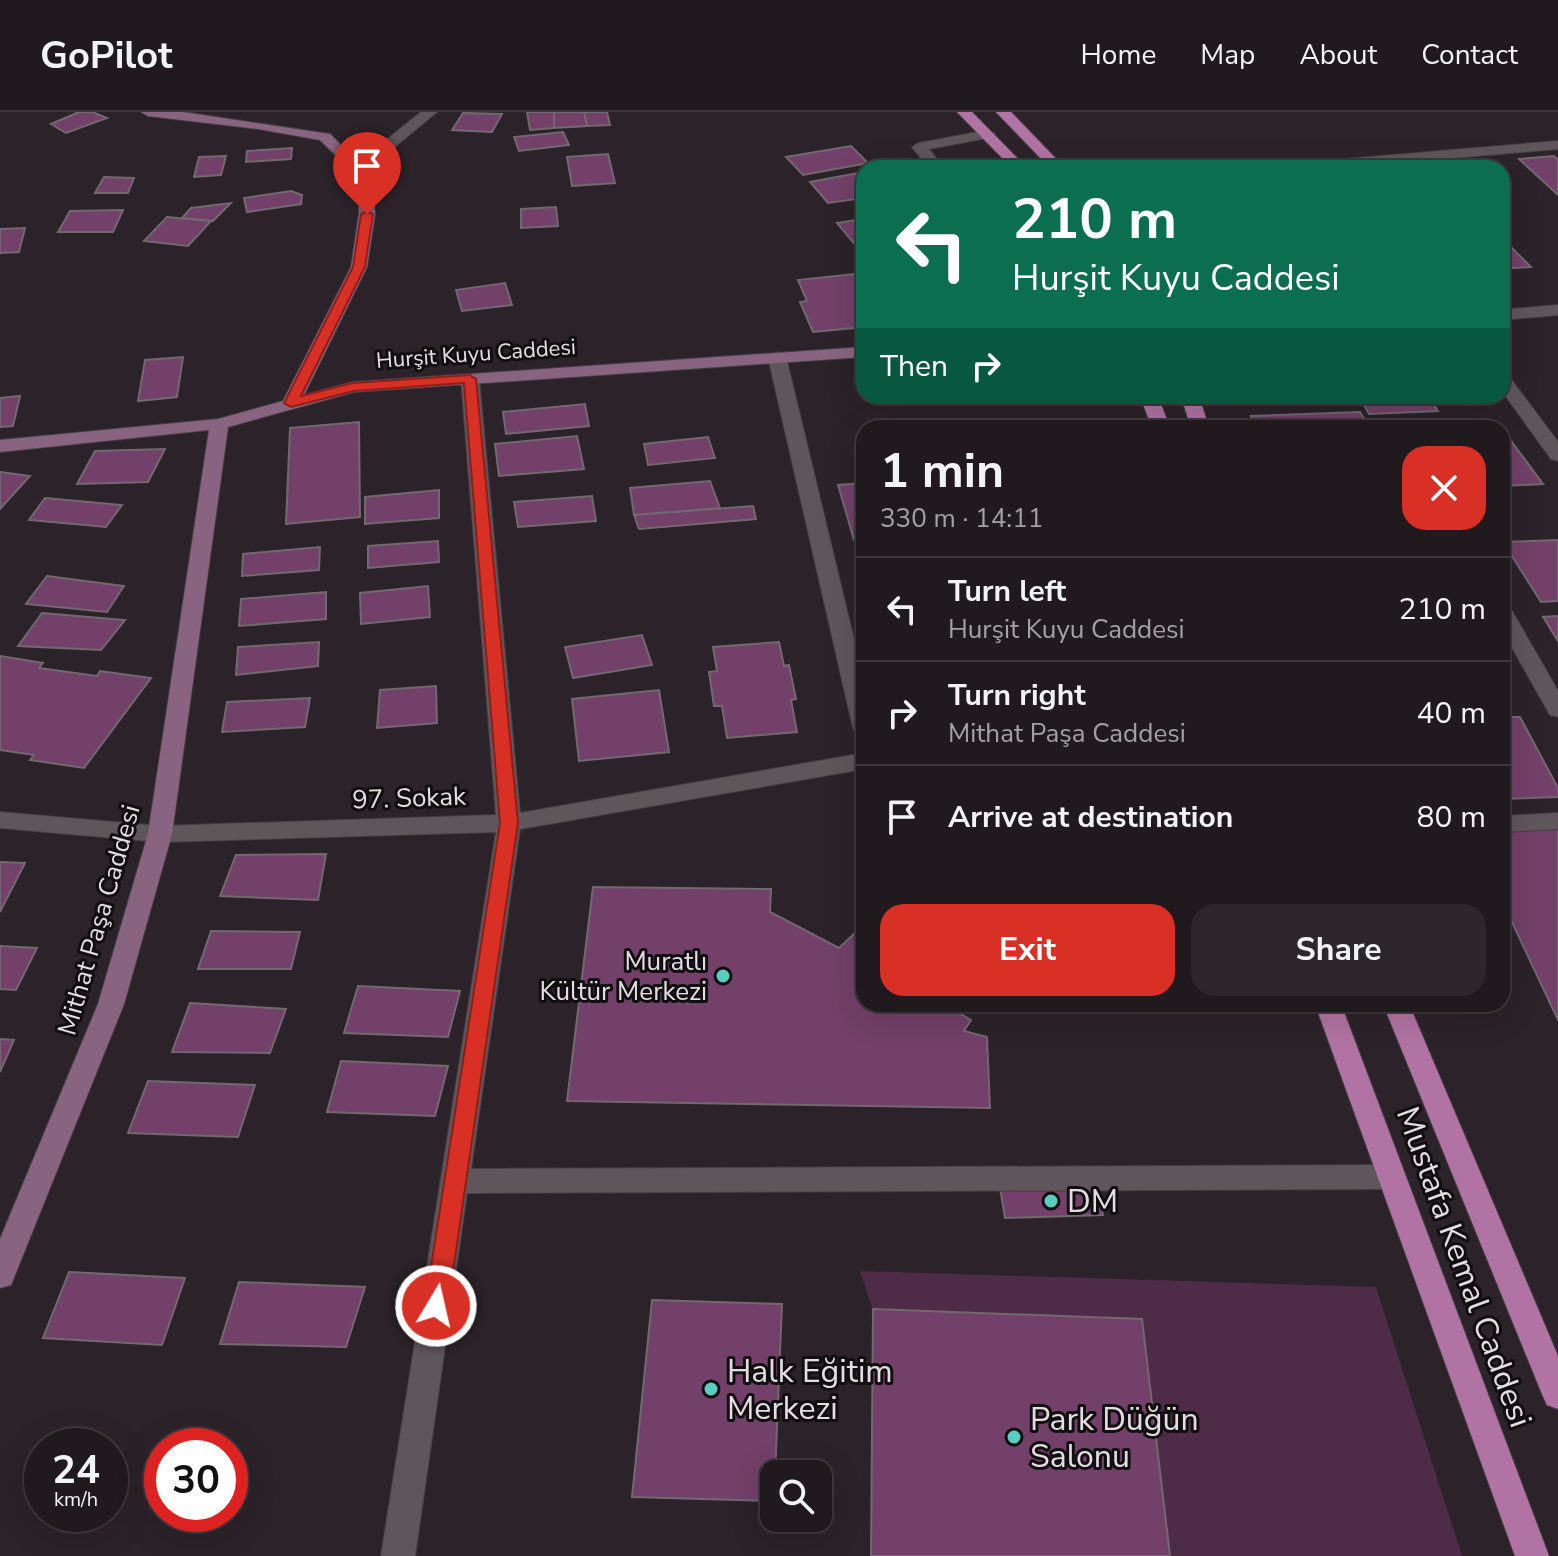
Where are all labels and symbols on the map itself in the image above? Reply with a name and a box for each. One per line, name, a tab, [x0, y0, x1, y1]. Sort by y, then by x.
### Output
pin	[333, 132, 401, 214]
street label: Hurşit Kuyu Caddesi	[375, 332, 577, 376]
street label: 97. Sokak	[351, 778, 468, 817]
street label: Mithat Paşa Caddesi	[49, 801, 149, 1039]
place label: Muratlı Kültür Merkezi	[539, 944, 707, 1009]
marker: Muratlı Kültür Merkezi	[714, 967, 732, 985]
street label: Mustafa Kemal Caddesi	[1386, 1101, 1542, 1433]
place label: DM	[1067, 1180, 1118, 1223]
marker: DM	[1042, 1192, 1060, 1210]
position arrow	[394, 1264, 478, 1348]
place label: Halk Eğitim Merkezi	[727, 1350, 893, 1430]
marker: Halk Eğitim Merkezi	[702, 1380, 720, 1398]
place label: Park Düğün Salonu	[1030, 1398, 1199, 1478]
speed limit sign: 30	[144, 1428, 248, 1532]
marker: Park Düğün Salonu	[1005, 1428, 1023, 1446]

